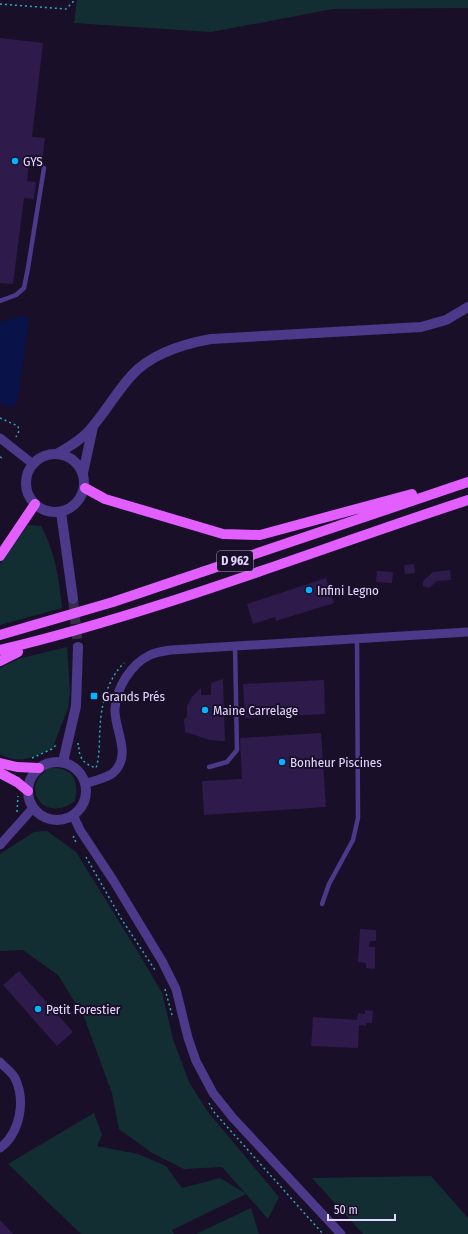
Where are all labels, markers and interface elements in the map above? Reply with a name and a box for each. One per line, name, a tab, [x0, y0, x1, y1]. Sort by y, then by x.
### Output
place label: GYS	[23, 154, 43, 169]
marker: GYS	[10, 156, 20, 166]
road number: D 962	[217, 551, 253, 571]
place label: Infini Legno	[317, 583, 379, 598]
marker: Infini Legno	[304, 585, 314, 595]
place label: Grands Prés	[102, 689, 166, 704]
marker: Grands Prés	[89, 691, 99, 701]
place label: Maine Carrelage	[213, 703, 298, 718]
marker: Maine Carrelage	[200, 705, 210, 715]
place label: Bonheur Piscines	[290, 755, 382, 770]
marker: Bonheur Piscines	[277, 757, 287, 767]
place label: Petit Forestier	[46, 1002, 121, 1017]
marker: Petit Forestier	[33, 1004, 43, 1014]
scale bar	[328, 1196, 395, 1222]
text: 50 m	[334, 1203, 358, 1217]

